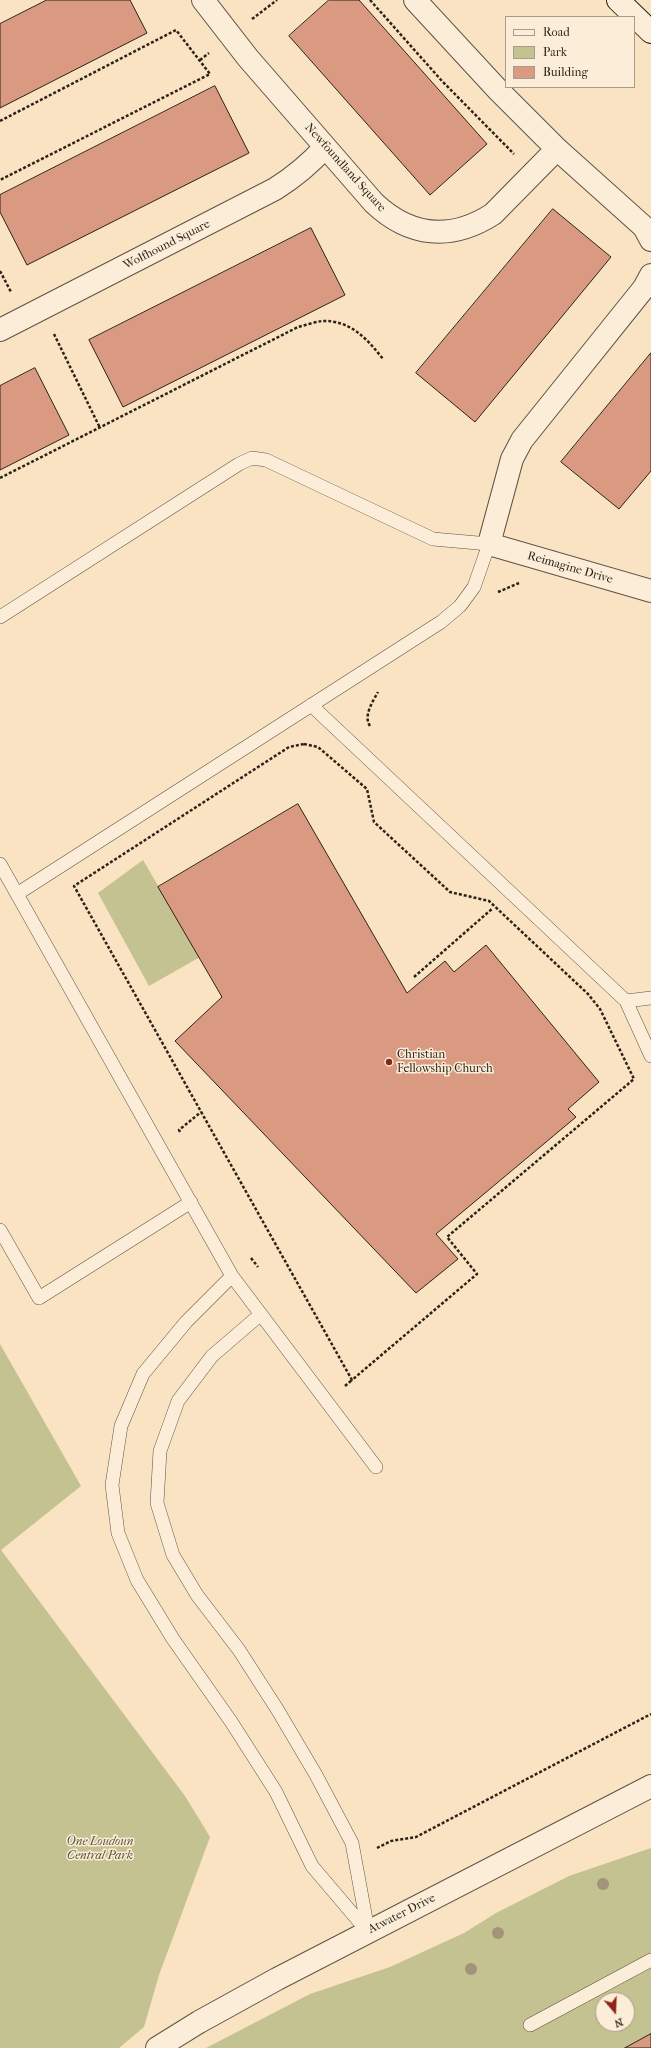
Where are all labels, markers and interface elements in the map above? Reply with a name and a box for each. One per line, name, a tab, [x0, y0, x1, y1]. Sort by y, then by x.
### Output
legend	[505, 16, 635, 88]
text: Road	[543, 25, 570, 39]
text: Park	[543, 45, 567, 59]
text: Building	[543, 65, 588, 79]
street label: Newfoundland Square	[301, 121, 389, 215]
street label: Wolfhound Square	[121, 217, 213, 273]
street label: Reimagine Drive	[526, 549, 614, 587]
place label: Christian Fellowship Church	[397, 1048, 493, 1076]
marker: Christian Fellowship Church	[384, 1057, 394, 1067]
park label: One Loudoun Central Park	[67, 1835, 133, 1863]
street label: Atwater Drive	[366, 1891, 438, 1937]
north arrow	[595, 1992, 635, 2032]
text: N	[613, 2015, 625, 2030]

